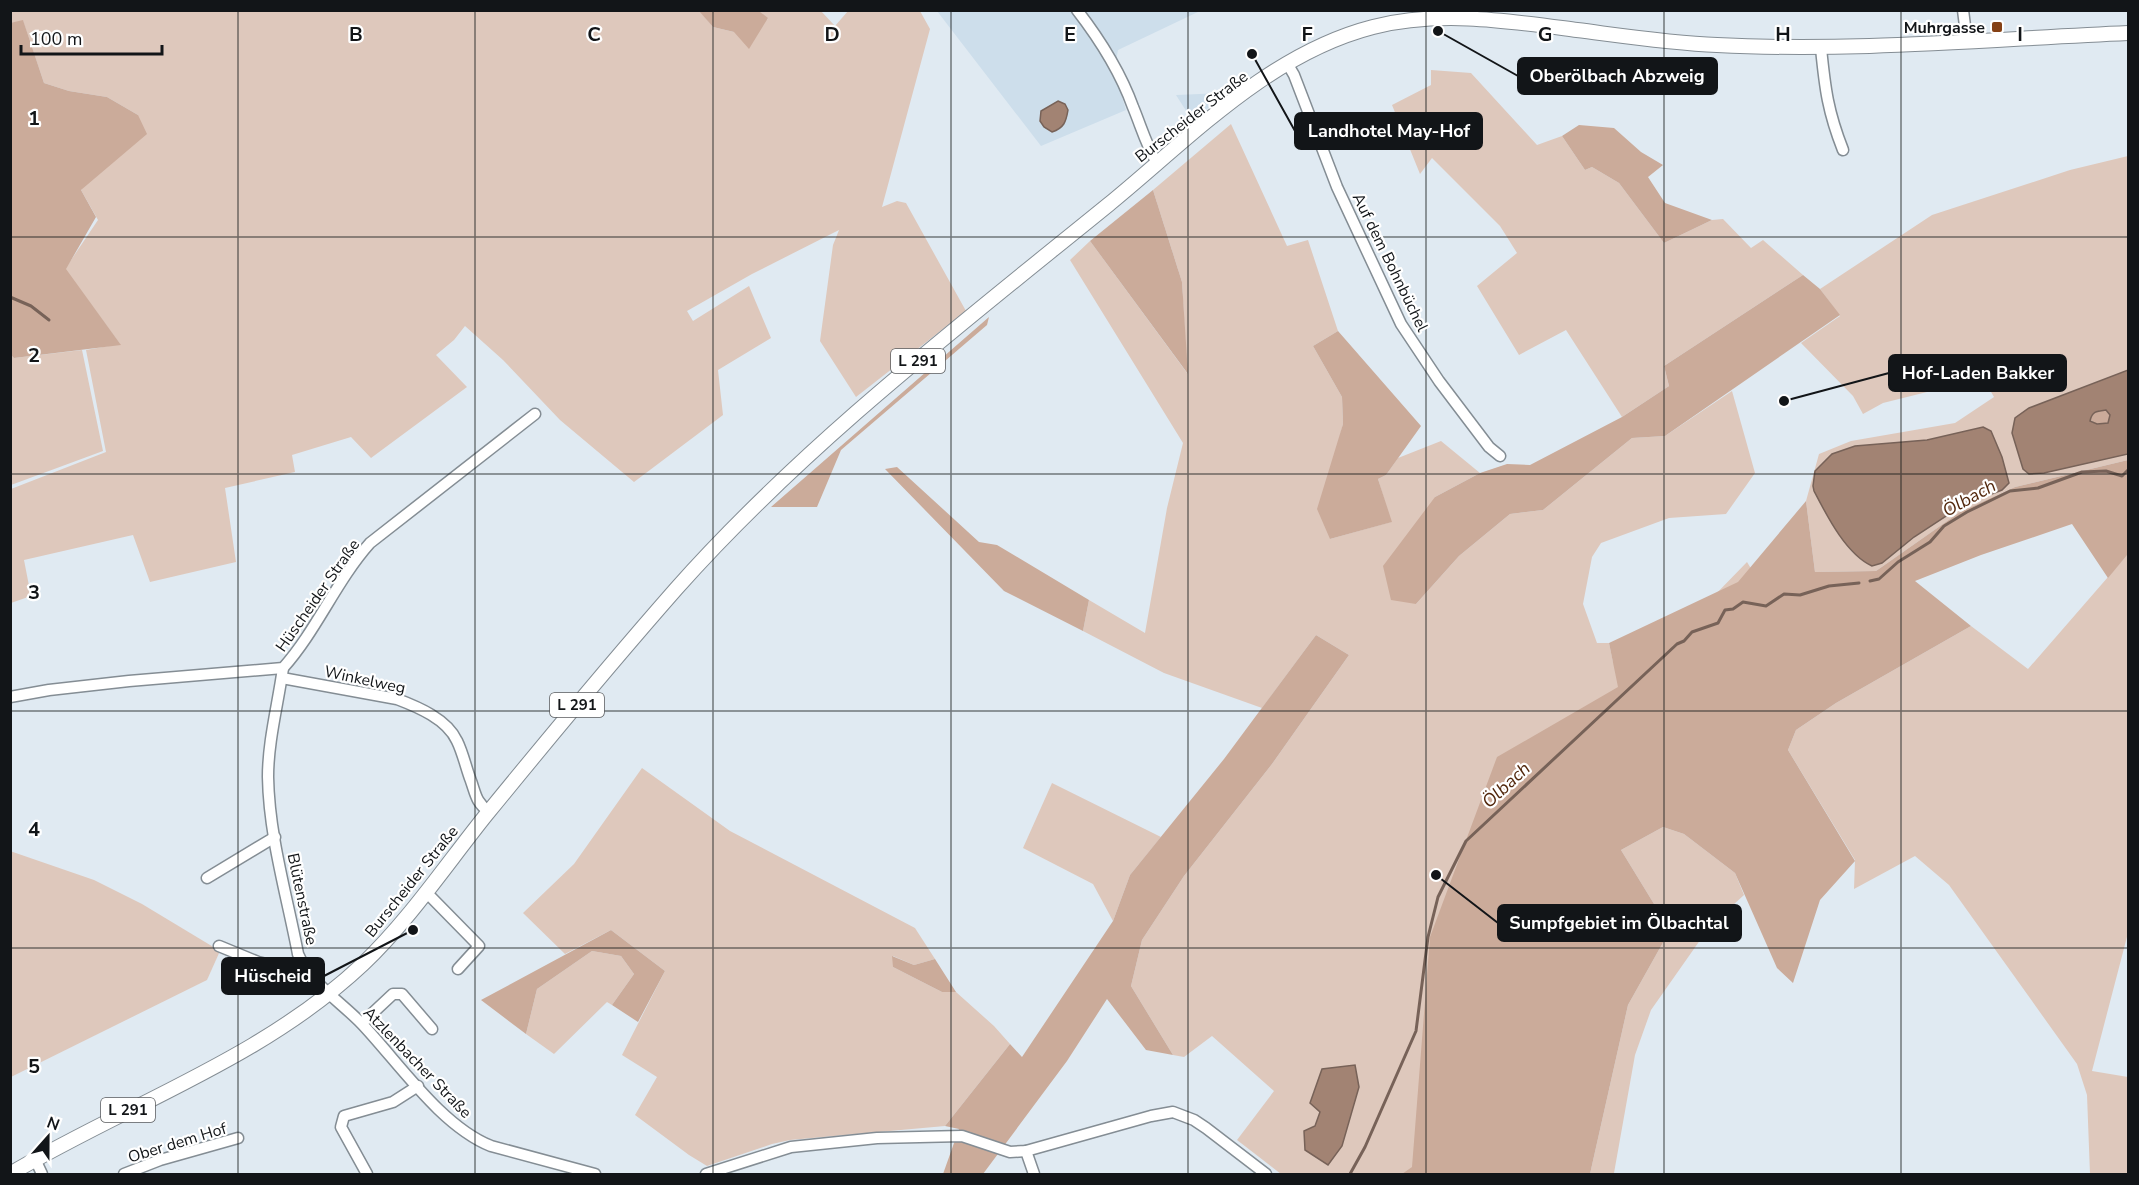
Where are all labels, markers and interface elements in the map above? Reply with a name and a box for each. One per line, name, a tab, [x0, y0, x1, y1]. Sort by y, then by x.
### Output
place label: Muhrgasse	[1904, 17, 1985, 39]
scale bar	[21, 18, 162, 56]
marker: Muhrgasse	[1990, 20, 2004, 34]
text: B	[349, 21, 363, 48]
text: C	[587, 21, 601, 48]
text: D	[824, 21, 840, 48]
text: E	[1064, 21, 1076, 48]
text: F	[1301, 21, 1313, 48]
text: G	[1538, 21, 1552, 48]
text: H	[1775, 21, 1791, 48]
text: I	[2017, 21, 2023, 48]
text: 100 m	[30, 27, 82, 51]
callout: Oberölbach Abzweig	[1518, 58, 1717, 94]
text: Oberölbach Abzweig	[1529, 64, 1705, 88]
street label: Burscheider Straße	[1131, 66, 1253, 168]
text: 1	[28, 105, 40, 132]
callout: Landhotel May-Hof	[1295, 113, 1482, 149]
text: Landhotel May-Hof	[1308, 119, 1471, 143]
street label: Auf dem Bohnbüchel	[1347, 189, 1433, 336]
text: 2	[28, 342, 40, 369]
road number: L 291	[891, 349, 945, 373]
callout: Hof-Laden Bakker	[1889, 355, 2066, 391]
text: Hof-Laden Bakker	[1902, 361, 2054, 385]
water label: Ölbach	[1938, 474, 2000, 522]
street label: Hüscheider Straße	[271, 535, 365, 656]
text: 3	[28, 579, 40, 606]
street label: Winkelweg	[322, 661, 407, 699]
road number: L 291	[550, 693, 604, 717]
water label: Ölbach	[1477, 757, 1535, 813]
text: 4	[28, 816, 40, 843]
street label: Burscheider Straße	[360, 821, 464, 942]
street label: Blütenstraße	[282, 851, 322, 947]
callout: Sumpfgebiet im Ölbachtal	[1498, 905, 1741, 941]
text: Sumpfgebiet im Ölbachtal	[1509, 911, 1729, 935]
callout: Hüscheid	[222, 958, 324, 994]
text: Hüscheid	[234, 964, 312, 988]
street label: Atzlenbacher Straße	[358, 1002, 476, 1123]
text: 5	[28, 1053, 40, 1080]
road number: L 291	[101, 1098, 155, 1122]
north arrow	[18, 1107, 78, 1167]
text: N	[43, 1112, 63, 1136]
street label: Ober dem Hof	[125, 1117, 230, 1168]

